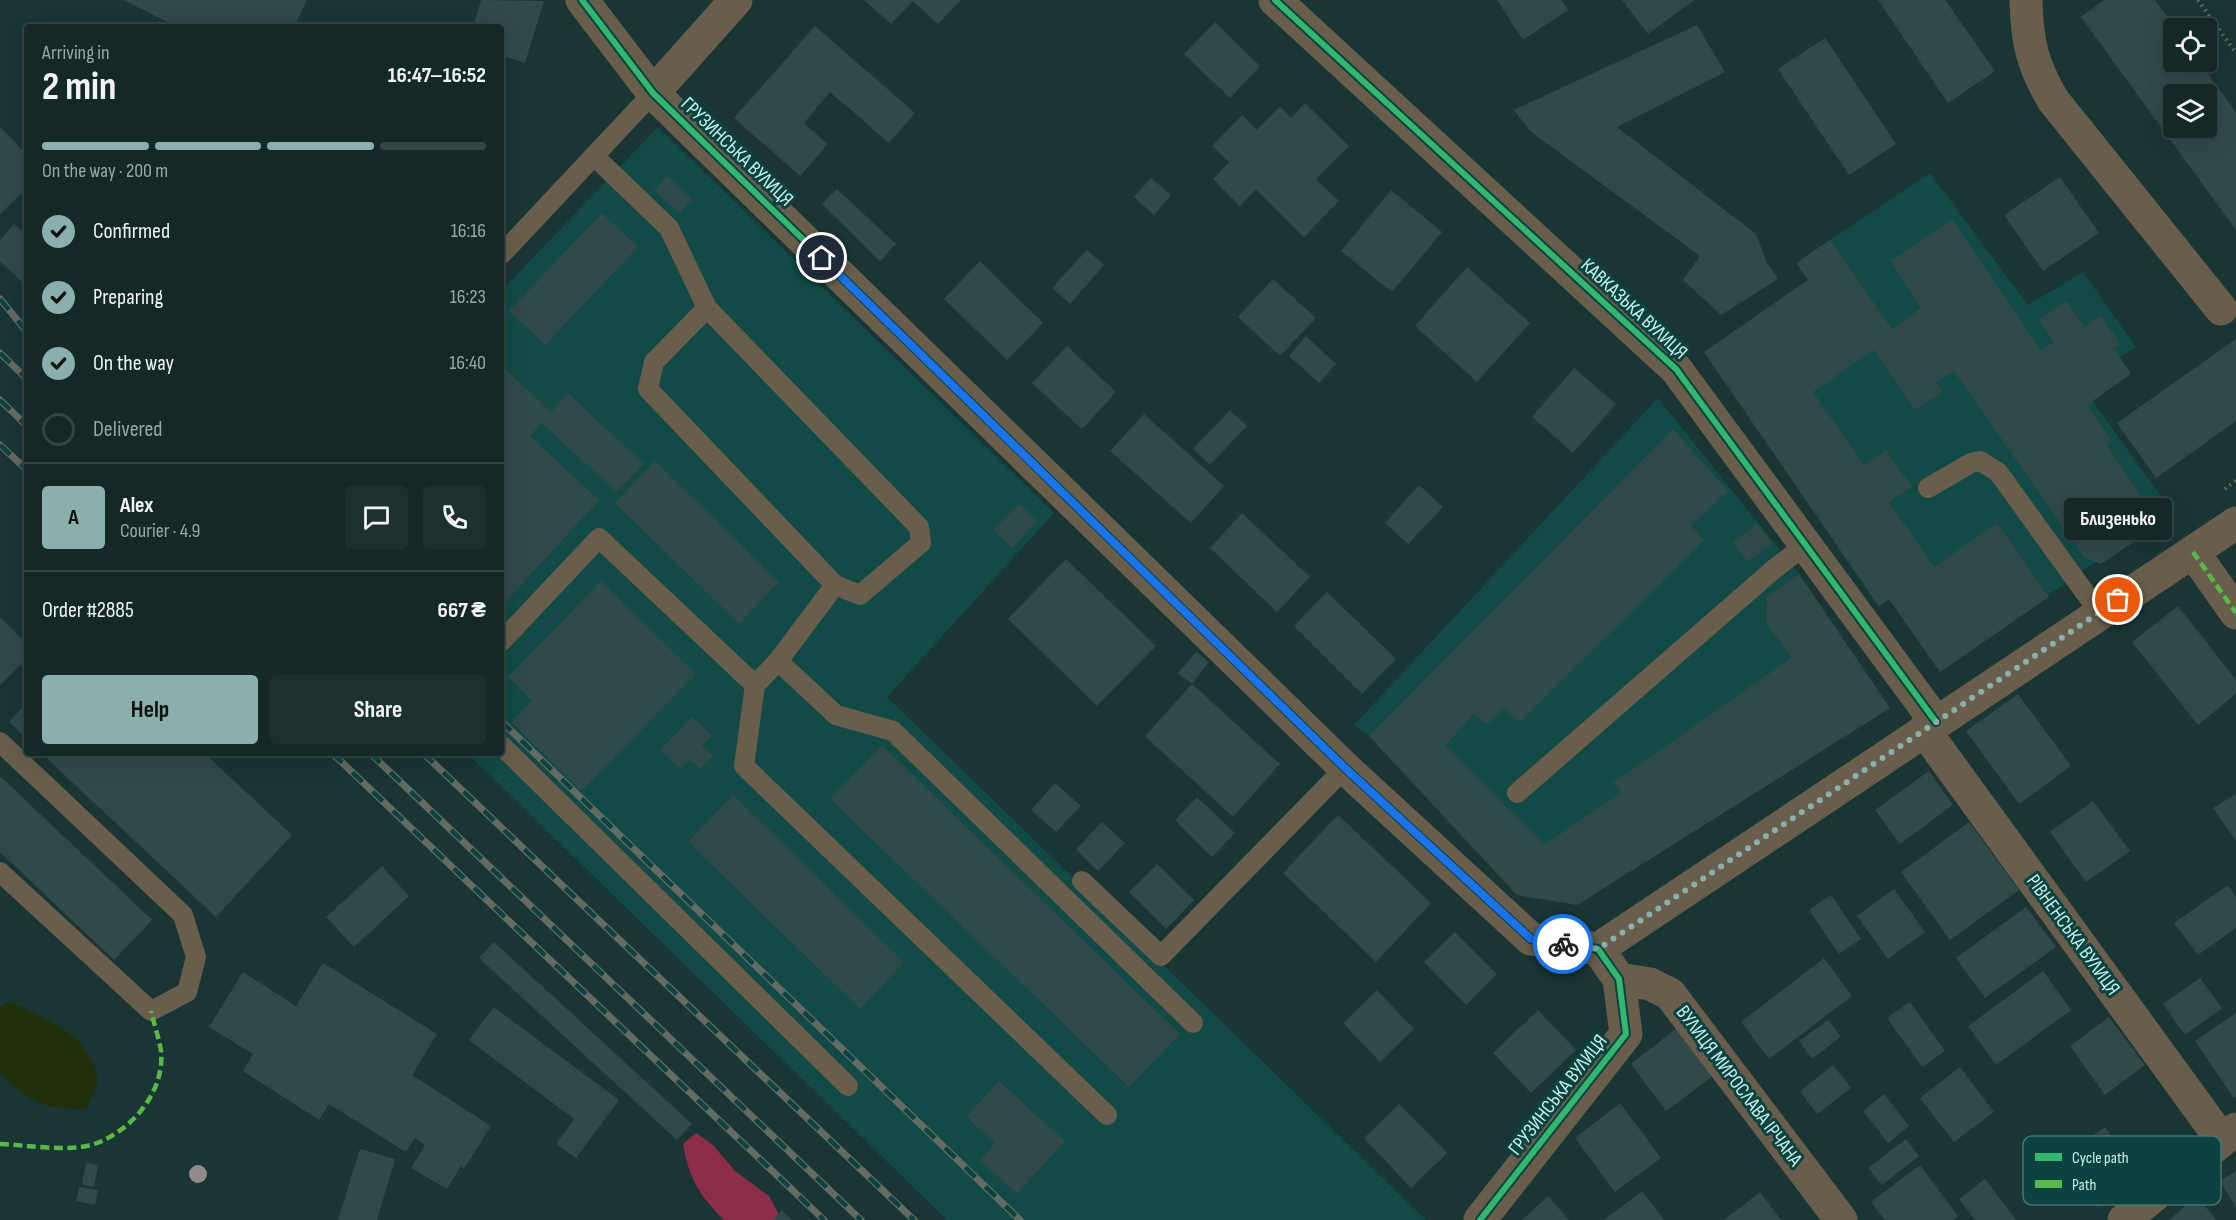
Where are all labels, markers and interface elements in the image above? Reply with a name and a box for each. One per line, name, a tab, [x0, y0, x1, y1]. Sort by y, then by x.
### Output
map controls	[2163, 18, 2217, 138]
button: locate	[2163, 18, 2217, 72]
text: Arriving in	[42, 41, 110, 65]
text: 16:47–16:52	[388, 62, 486, 89]
text: 2 min	[42, 64, 116, 111]
button: layers	[2163, 84, 2217, 138]
street label: ГРУЗИНСЬКА ВУЛИЦЯ	[676, 92, 798, 212]
text: On the way · 200 m	[42, 159, 168, 183]
icon: check	[42, 215, 75, 248]
text: Confirmed	[93, 218, 170, 245]
text: 16:16	[451, 219, 486, 243]
pin	[796, 232, 847, 283]
icon: home	[805, 241, 838, 274]
street label: КАВКАЗЬКА ВУЛИЦЯ	[1576, 254, 1692, 364]
icon: check	[42, 281, 75, 314]
text: Preparing	[93, 284, 163, 311]
text: 16:23	[450, 285, 486, 309]
icon: check	[42, 347, 75, 380]
text: On the way	[93, 350, 174, 377]
text: 16:40	[449, 351, 486, 375]
text: Delivered	[93, 416, 162, 443]
button: chat	[345, 486, 408, 549]
button: phone	[423, 486, 486, 549]
text: Alex	[120, 492, 153, 519]
callout: Близенько	[2064, 498, 2172, 540]
text: A	[68, 504, 79, 531]
text: Близенько	[2080, 507, 2156, 531]
text: Courier · 4.9	[120, 519, 200, 543]
pin	[2092, 574, 2143, 625]
icon: bag	[2101, 583, 2134, 616]
text: Order #2885	[42, 597, 134, 624]
text: 667 ₴	[438, 597, 486, 624]
button: Help	[42, 675, 258, 744]
button: Share	[270, 675, 486, 744]
street label: РІВНЕНСЬКА ВУЛИЦЯ	[2021, 870, 2125, 1000]
courier	[1533, 914, 1593, 974]
icon: bike	[1547, 928, 1580, 961]
street label: ВУЛИЦЯ МИРОСЛАВА ІРЧАНА	[1671, 1001, 1807, 1171]
street label: ГРУЗИНСЬКА ВУЛИЦЯ	[1503, 1030, 1613, 1160]
legend	[2023, 1136, 2221, 1205]
text: Cycle path	[2072, 1149, 2129, 1168]
text: Path	[2072, 1176, 2096, 1195]

